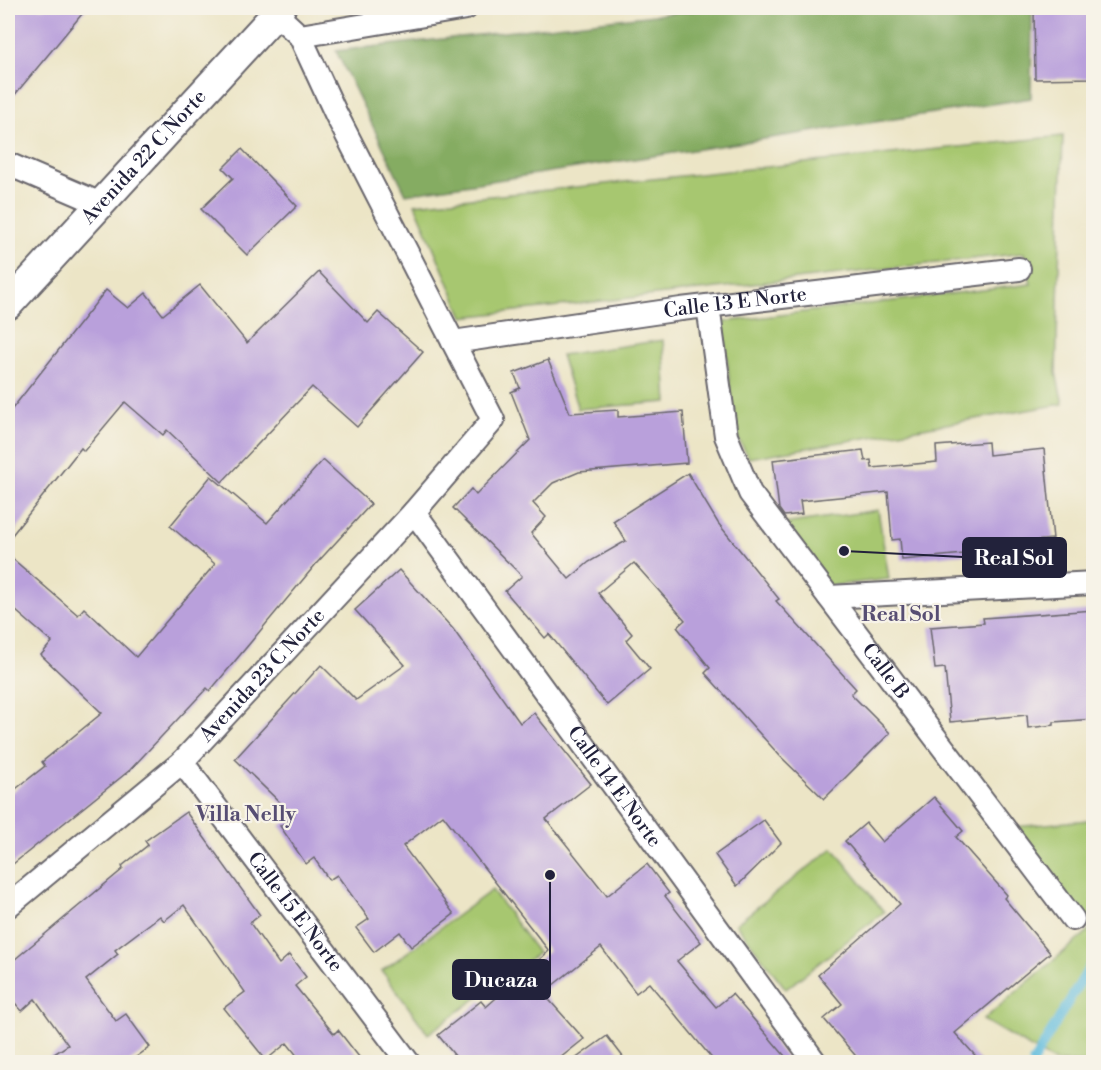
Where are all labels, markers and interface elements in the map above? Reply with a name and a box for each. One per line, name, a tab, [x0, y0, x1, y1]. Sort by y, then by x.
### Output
street label: Avenida 22 C Norte	[75, 85, 212, 230]
street label: Calle 13 E Norte	[662, 282, 808, 324]
callout: Real Sol	[963, 538, 1066, 577]
text: Real Sol	[974, 546, 1054, 572]
district label: Real Sol	[861, 602, 941, 628]
street label: Avenida 23 C Norte	[194, 603, 330, 748]
street label: Calle B	[856, 638, 915, 704]
street label: Calle 14 E Norte	[562, 721, 667, 852]
district label: Villa Nelly	[195, 802, 297, 828]
street label: Calle 15 E Norte	[242, 847, 348, 977]
callout: Ducaza	[453, 960, 550, 999]
text: Ducaza	[464, 968, 538, 994]

